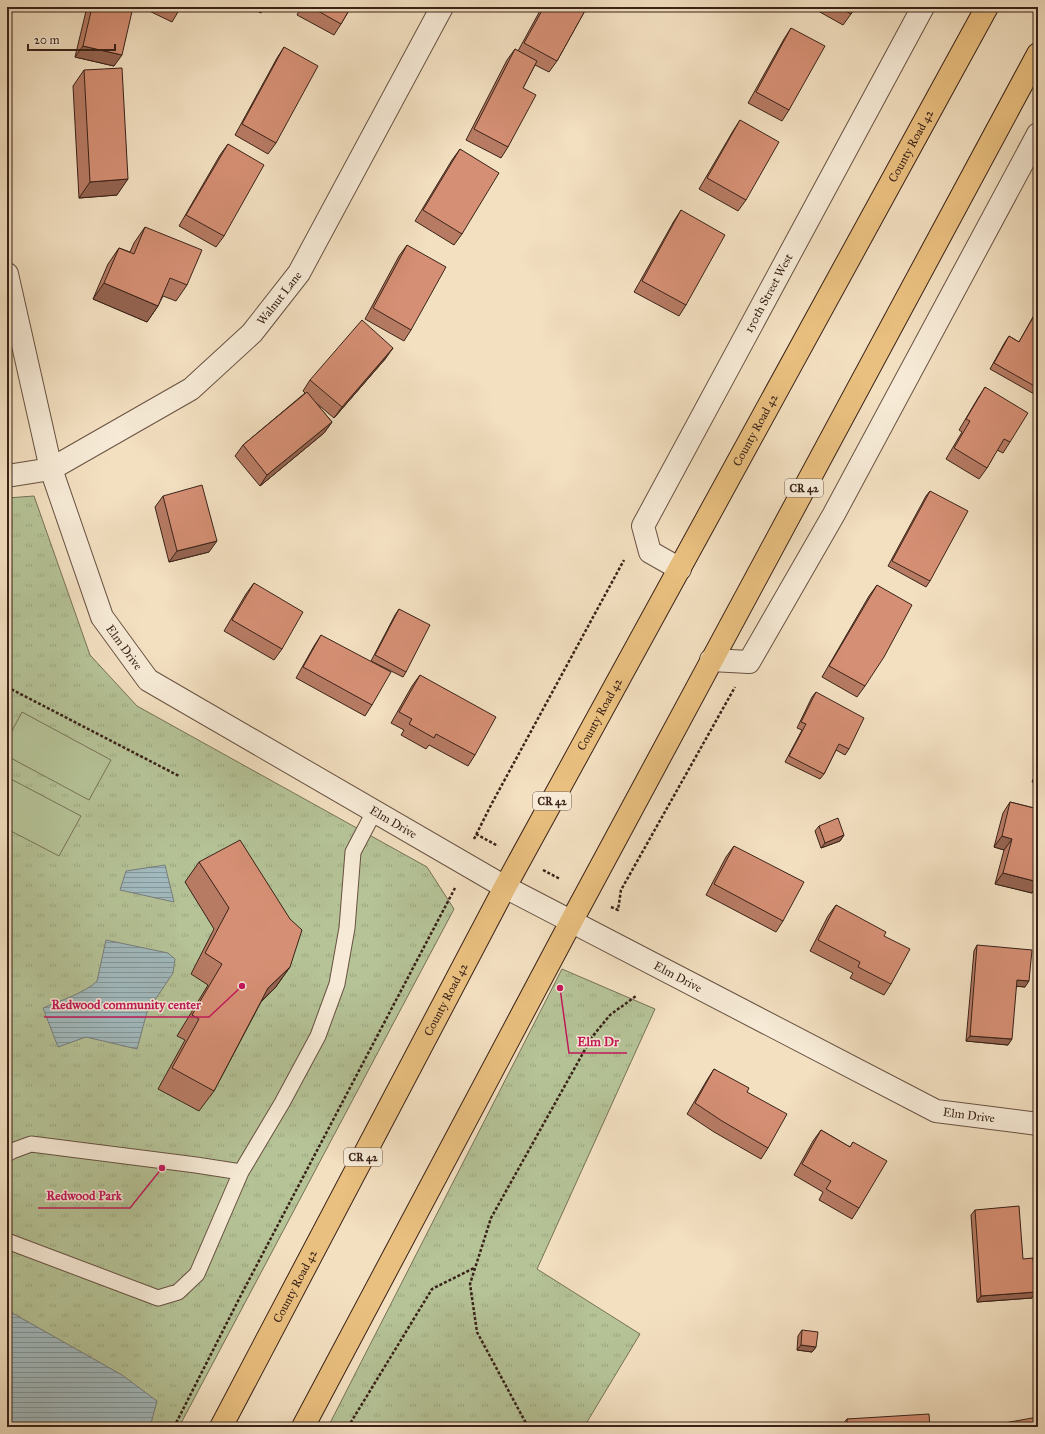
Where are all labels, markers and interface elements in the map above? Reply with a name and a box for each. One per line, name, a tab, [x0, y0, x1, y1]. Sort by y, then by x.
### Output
scale bar	[28, 26, 115, 52]
text: 20 m	[34, 33, 60, 47]
street label: County Road 42	[885, 107, 936, 185]
street label: 150th Street West	[742, 251, 796, 335]
street label: Walnut Lane	[254, 268, 305, 328]
street label: County Road 42	[730, 391, 781, 469]
road number: CR 42	[785, 479, 823, 497]
street label: Elm Drive	[103, 622, 145, 673]
street label: County Road 42	[574, 676, 625, 753]
road number: CR 42	[533, 792, 571, 810]
street label: Elm Drive	[367, 803, 419, 841]
street label: Elm Drive	[651, 959, 704, 995]
street label: County Road 42	[421, 961, 471, 1038]
callout: Redwood community center	[44, 992, 209, 1017]
text: Redwood community center	[51, 997, 202, 1013]
callout: Elm Dr	[569, 1028, 627, 1053]
text: Elm Dr	[577, 1034, 620, 1050]
street label: Elm Drive	[942, 1105, 996, 1125]
road number: CR 42	[344, 1148, 382, 1166]
callout: Redwood Park	[38, 1183, 130, 1208]
text: Redwood Park	[46, 1188, 123, 1204]
street label: County Road 42	[270, 1247, 320, 1325]

